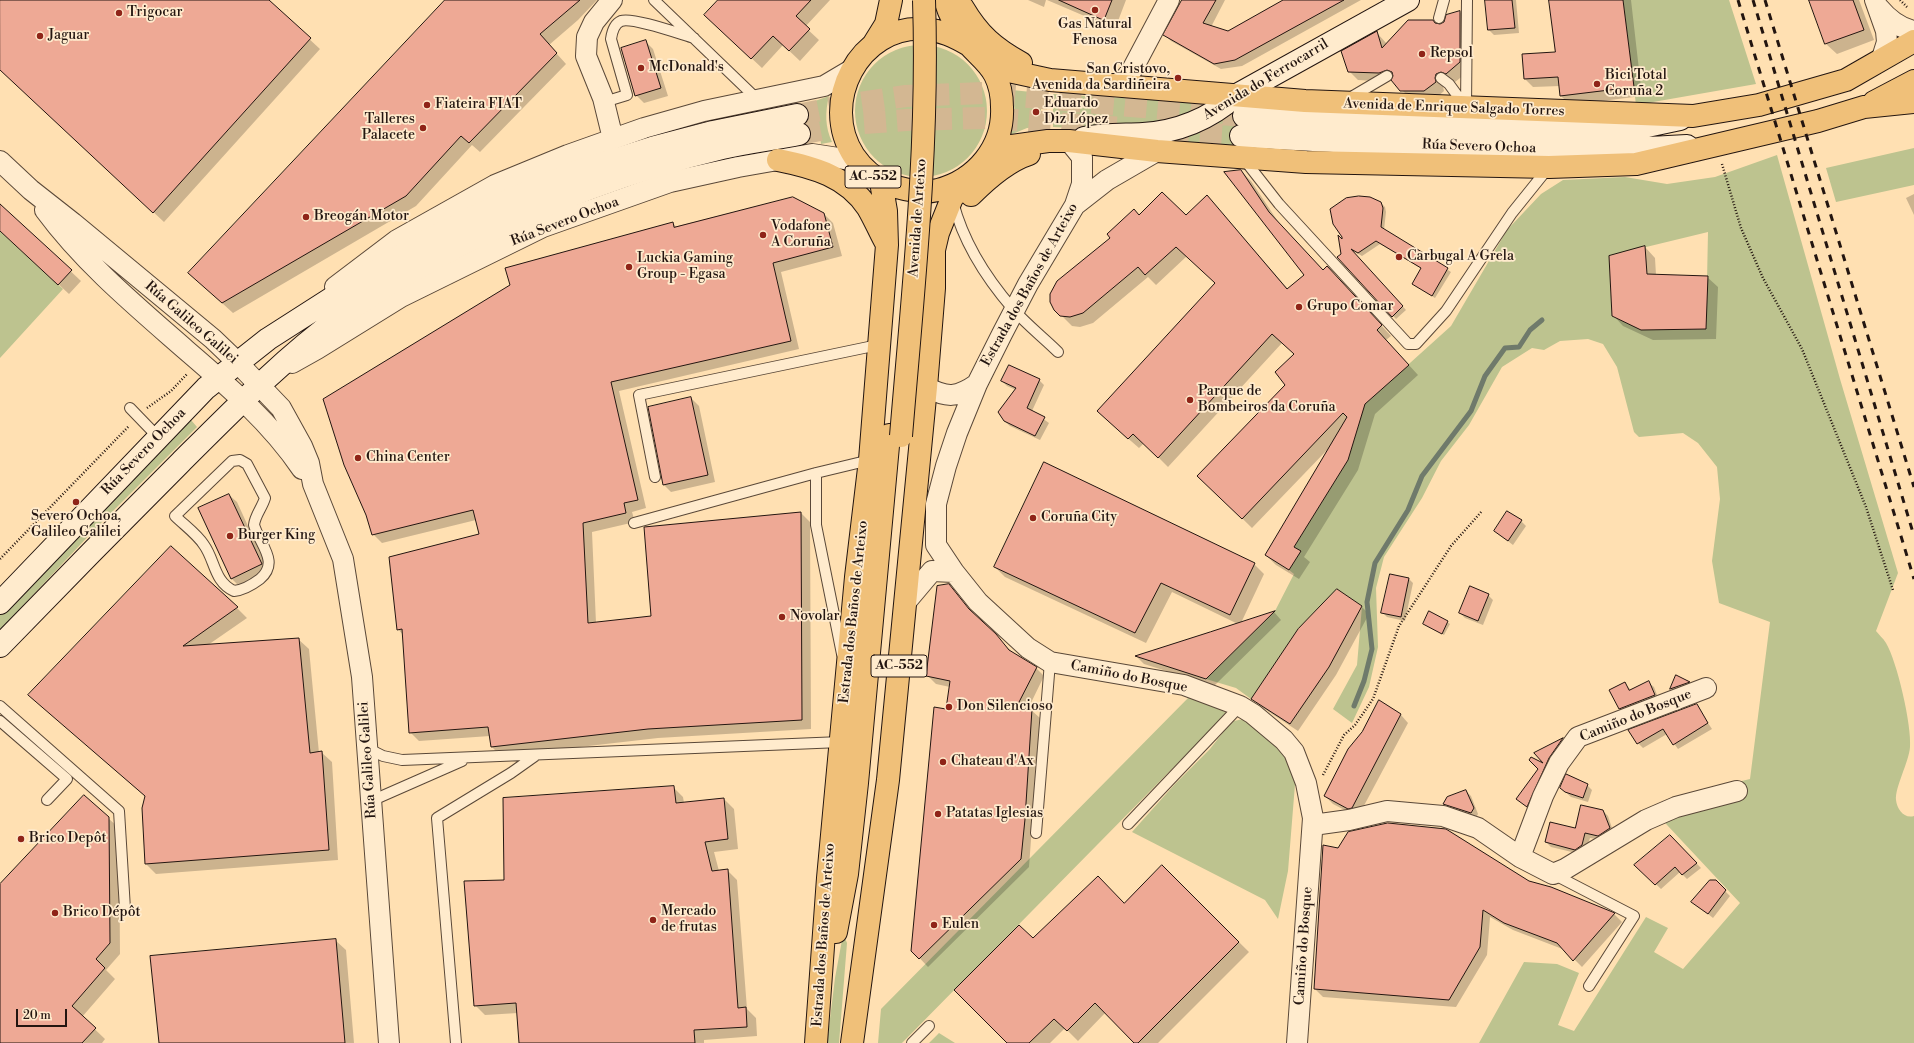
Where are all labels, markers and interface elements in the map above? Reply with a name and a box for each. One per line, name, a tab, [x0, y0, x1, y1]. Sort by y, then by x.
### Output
place label: Trigocar	[127, 5, 183, 21]
marker: Gas Natural Fenosa	[1090, 5, 1100, 15]
marker: Trigocar	[114, 8, 124, 18]
place label: Gas Natural Fenosa	[1058, 17, 1132, 50]
place label: Jaguar	[48, 28, 89, 44]
marker: Jaguar	[35, 31, 45, 41]
street label: Avenida do Ferrocarril	[1200, 36, 1332, 124]
place label: Repsol	[1430, 46, 1473, 62]
marker: Repsol	[1417, 49, 1427, 59]
place label: McDonald's	[649, 60, 724, 76]
place label: San Cristovo, Avenida da Sardiñeira	[1032, 62, 1170, 94]
marker: McDonald's	[636, 63, 646, 73]
place label: Bici Total Coruña 2	[1605, 68, 1667, 100]
marker: San Cristovo, Avenida da Sardiñeira	[1173, 73, 1183, 83]
marker: Bici Total Coruña 2	[1592, 79, 1602, 89]
place label: Eduardo Diz López	[1044, 96, 1108, 128]
street label: Avenida de Enrique Salgado Torres	[1343, 96, 1565, 120]
place label: Fiateira FIAT	[435, 97, 522, 113]
marker: Fiateira FIAT	[422, 100, 432, 110]
marker: Eduardo Diz López	[1031, 107, 1041, 117]
place label: Talleres Palacete	[362, 112, 415, 144]
marker: Talleres Palacete	[418, 123, 428, 133]
street label: Rúa Severo Ochoa	[1422, 137, 1536, 157]
street label: Avenida de Arteixo	[905, 158, 931, 278]
road number: AC-552	[845, 166, 901, 188]
street label: Rúa Severo Ochoa	[509, 194, 621, 250]
street label: Estrada dos Baños de Arteixo	[978, 200, 1082, 370]
place label: Breogán Motor	[314, 209, 409, 225]
marker: Breogán Motor	[301, 212, 311, 222]
place label: Vodafone A Coruña	[771, 219, 831, 252]
marker: Vodafone A Coruña	[758, 230, 768, 240]
place label: Carbugal A Grela	[1407, 249, 1514, 265]
place label: Luckia Gaming Group - Egasa	[637, 251, 733, 284]
marker: Carbugal A Grela	[1394, 252, 1404, 262]
marker: Luckia Gaming Group - Egasa	[624, 262, 634, 272]
street label: Rúa Galileo Galilei	[141, 278, 241, 368]
place label: Grupo Comar	[1307, 299, 1393, 315]
marker: Grupo Comar	[1294, 302, 1304, 312]
place label: Parque de Bombeiros da Coruña	[1198, 384, 1336, 416]
marker: Parque de Bombeiros da Coruña	[1185, 395, 1195, 405]
street label: Rúa Severo Ochoa	[98, 405, 190, 499]
place label: China Center	[366, 450, 450, 466]
marker: China Center	[353, 453, 363, 463]
marker: Severo Ochoa, Galileo Galilei	[71, 497, 81, 507]
place label: Severo Ochoa, Galileo Galilei	[31, 509, 121, 542]
place label: Coruña City	[1041, 510, 1117, 526]
marker: Coruña City	[1028, 513, 1038, 523]
street label: Estrada dos Baños de Arteixo	[836, 520, 872, 704]
place label: Burger King	[238, 528, 315, 544]
marker: Burger King	[225, 531, 235, 541]
place label: Novolar	[790, 609, 840, 625]
marker: Novolar	[777, 612, 787, 622]
road number: AC-552	[871, 655, 927, 677]
street label: Camiño do Bosque	[1069, 657, 1189, 697]
street label: Camiño do Bosque	[1578, 686, 1694, 746]
place label: Don Silencioso	[957, 699, 1053, 715]
street label: Rúa Galileo Galilei	[356, 701, 380, 819]
marker: Don Silencioso	[944, 702, 954, 712]
place label: Chateau d'Ax	[951, 754, 1034, 770]
marker: Chateau d'Ax	[938, 757, 948, 767]
place label: Patatas Iglesias	[946, 806, 1043, 822]
marker: Patatas Iglesias	[933, 809, 943, 819]
place label: Brico Depôt	[29, 831, 106, 847]
marker: Brico Depôt	[16, 834, 26, 844]
street label: Estrada dos Baños de Arteixo	[809, 843, 839, 1027]
street label: Camiño do Bosque	[1291, 886, 1317, 1006]
place label: Mercado de frutas	[661, 904, 717, 936]
place label: Brico Dépôt	[63, 905, 140, 921]
marker: Brico Dépôt	[50, 908, 60, 918]
marker: Mercado de frutas	[648, 915, 658, 925]
place label: Eulen	[942, 917, 979, 933]
marker: Eulen	[929, 920, 939, 930]
scale bar	[18, 1001, 69, 1027]
text: 20 m	[23, 1008, 51, 1023]

